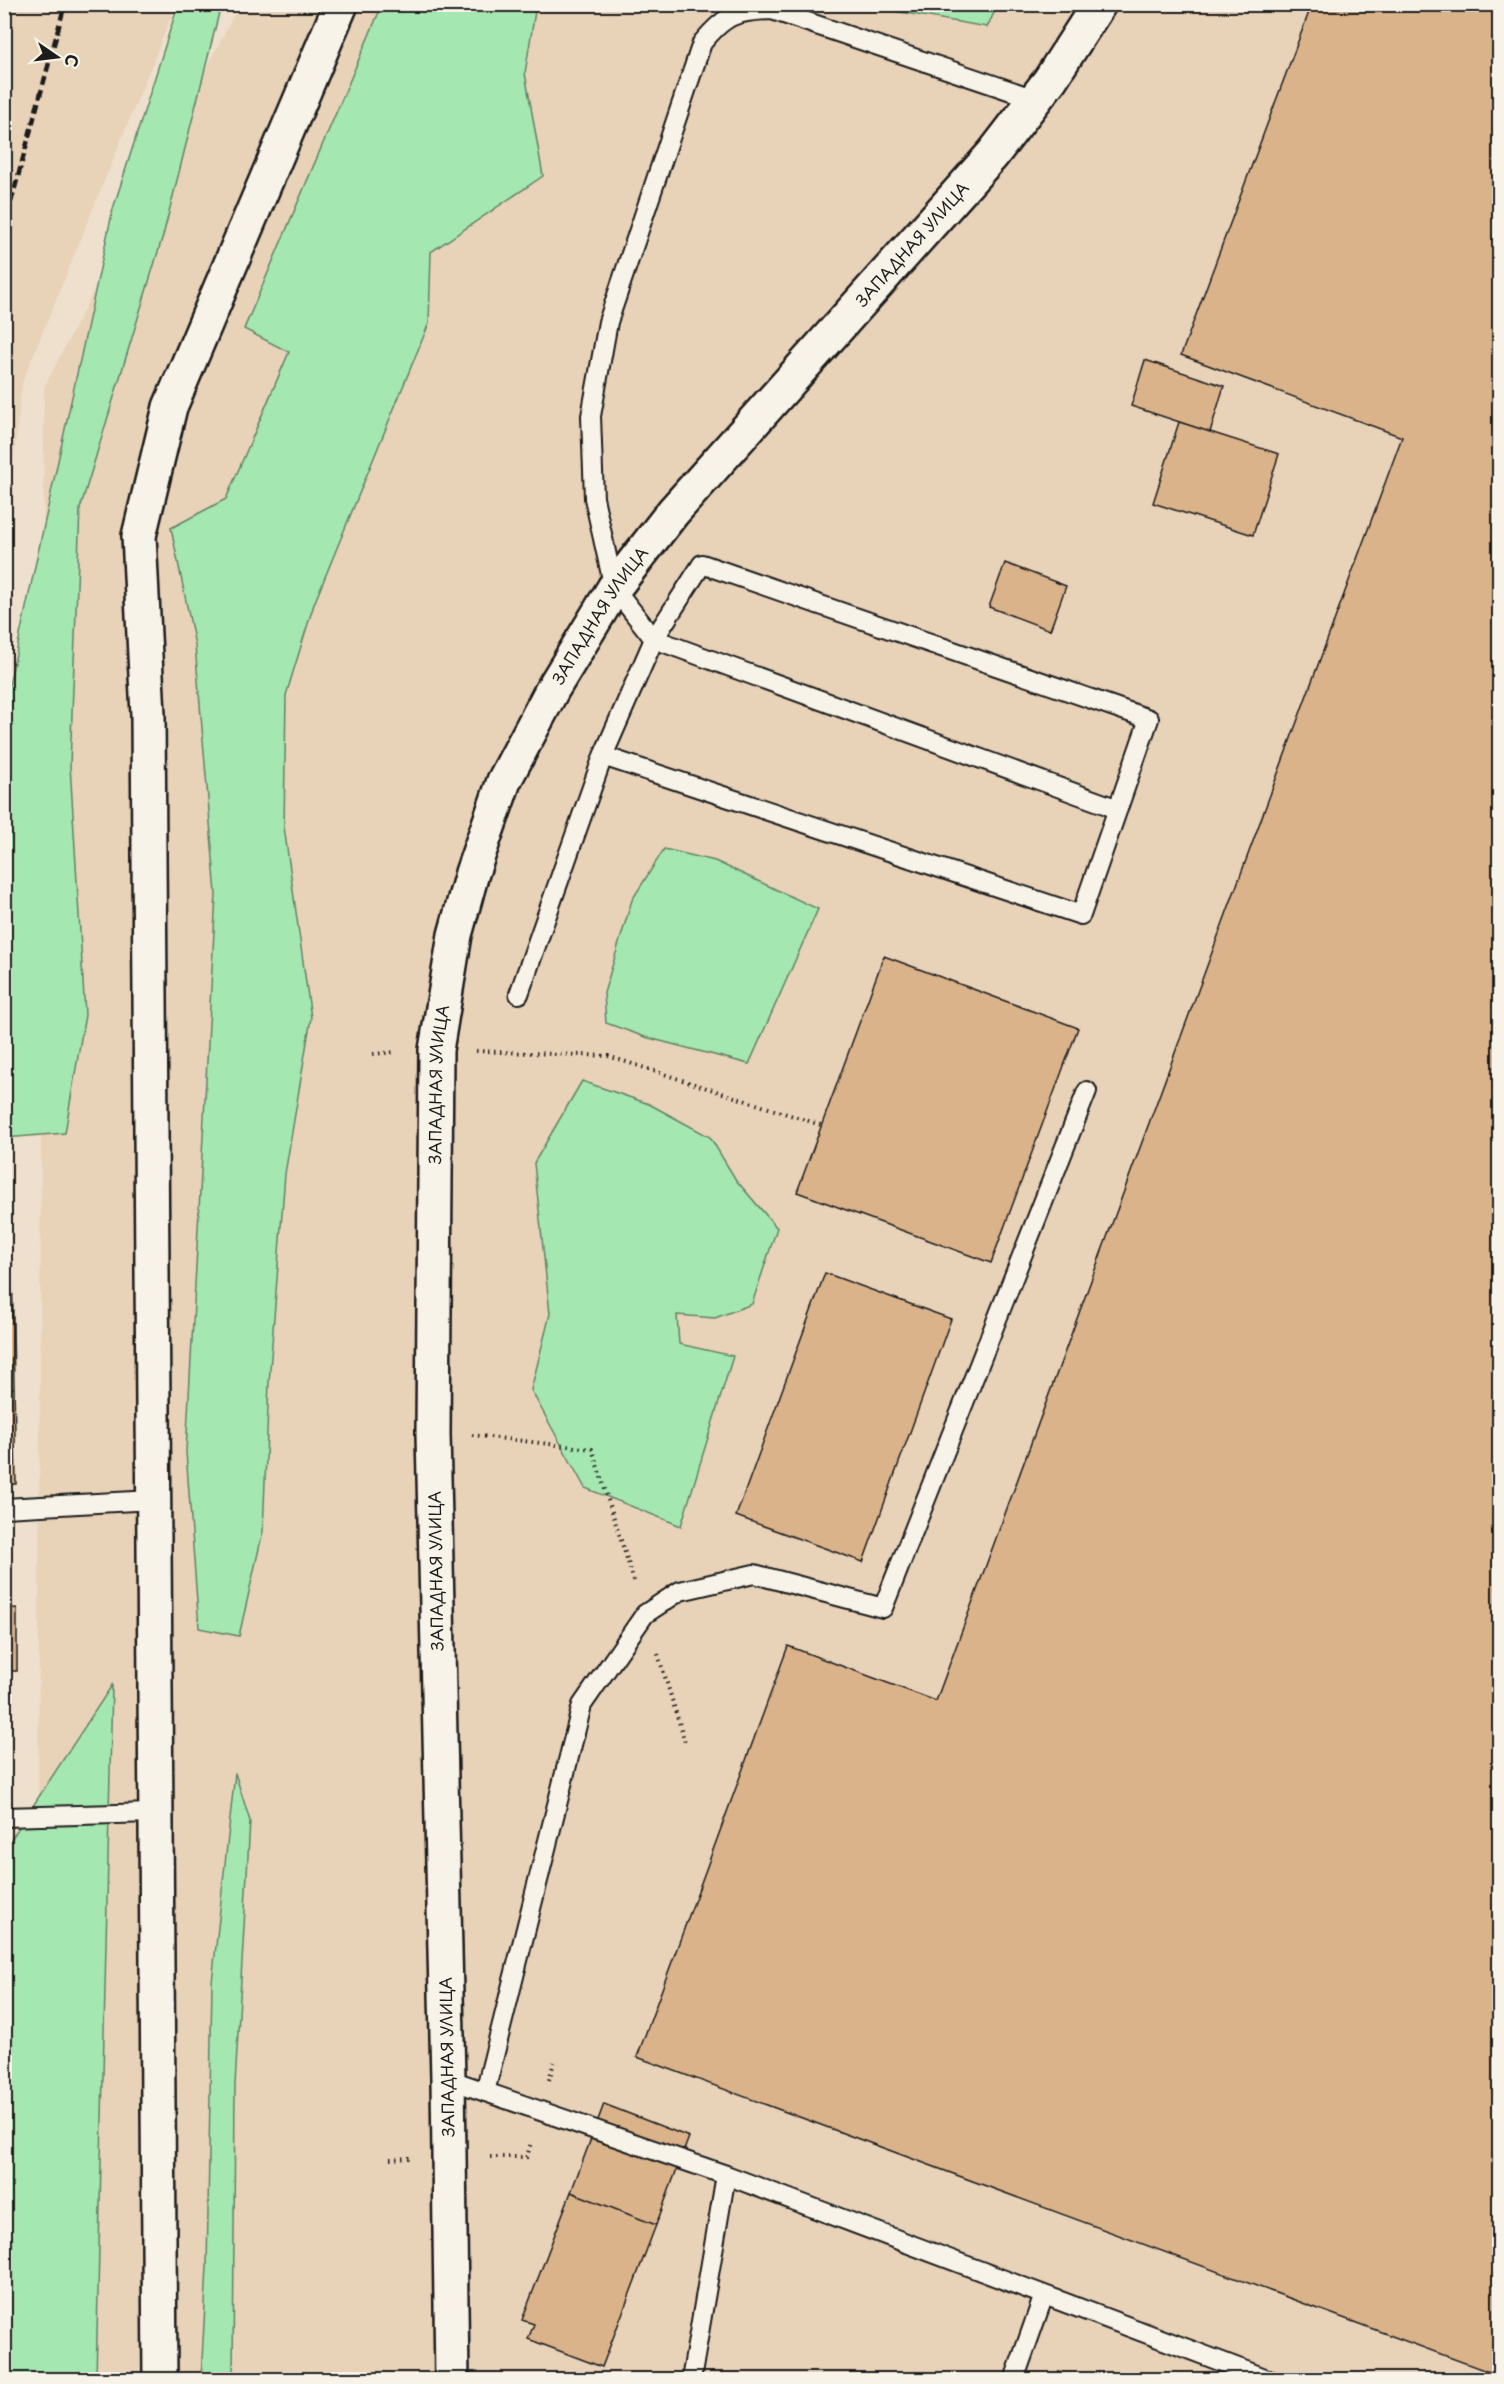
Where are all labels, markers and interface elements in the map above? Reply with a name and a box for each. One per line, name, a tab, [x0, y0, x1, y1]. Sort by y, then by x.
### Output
north arrow	[27, 27, 87, 87]
text: С	[59, 52, 86, 70]
street label: ЗАПАДНАЯ УЛИЦА	[849, 176, 974, 311]
street label: ЗАПАДНАЯ УЛИЦА	[545, 541, 653, 688]
street label: ЗАПАДНАЯ УЛИЦА	[422, 1003, 454, 1164]
street label: ЗАПАДНАЯ УЛИЦА	[422, 1491, 448, 1651]
street label: ЗАПАДНАЯ УЛИЦА	[433, 1977, 459, 2137]

